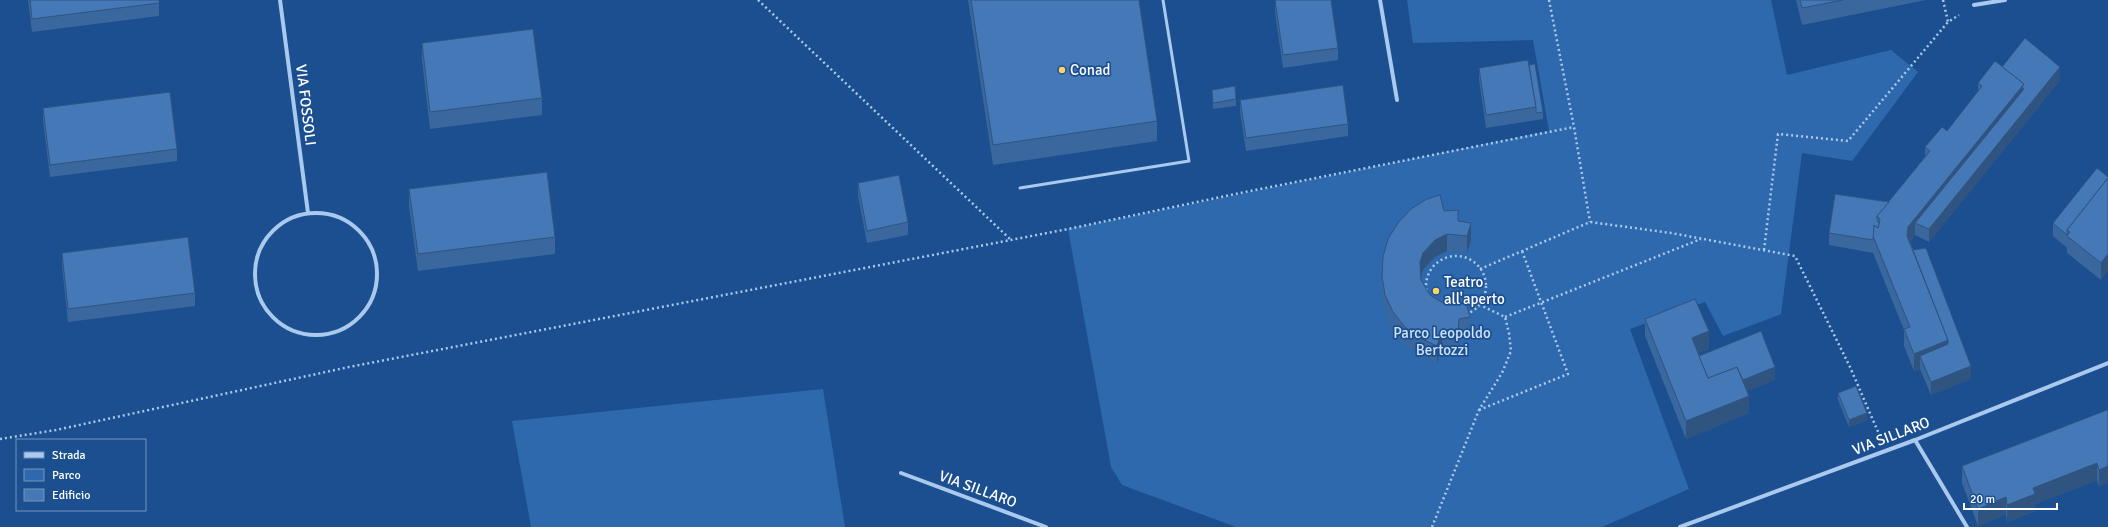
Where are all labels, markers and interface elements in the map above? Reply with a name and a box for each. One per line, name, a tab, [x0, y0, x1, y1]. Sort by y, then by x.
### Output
place label: Conad	[1070, 61, 1110, 79]
street label: VIA FOSSOLI	[292, 63, 320, 147]
marker: Conad	[1057, 65, 1067, 75]
place label: Teatro all'aperto	[1444, 273, 1505, 308]
marker: Teatro all'aperto	[1431, 286, 1441, 296]
park label: Parco Leopoldo Bertozzi	[1393, 324, 1491, 359]
street label: VIA SILLARO	[1850, 413, 1932, 459]
legend	[16, 439, 146, 511]
text: Strada	[52, 448, 86, 463]
street label: VIA SILLARO	[937, 467, 1019, 511]
text: Parco	[52, 468, 81, 483]
scale bar	[1964, 485, 2057, 511]
text: Edificio	[52, 488, 90, 503]
text: 20 m	[1970, 492, 1995, 507]

